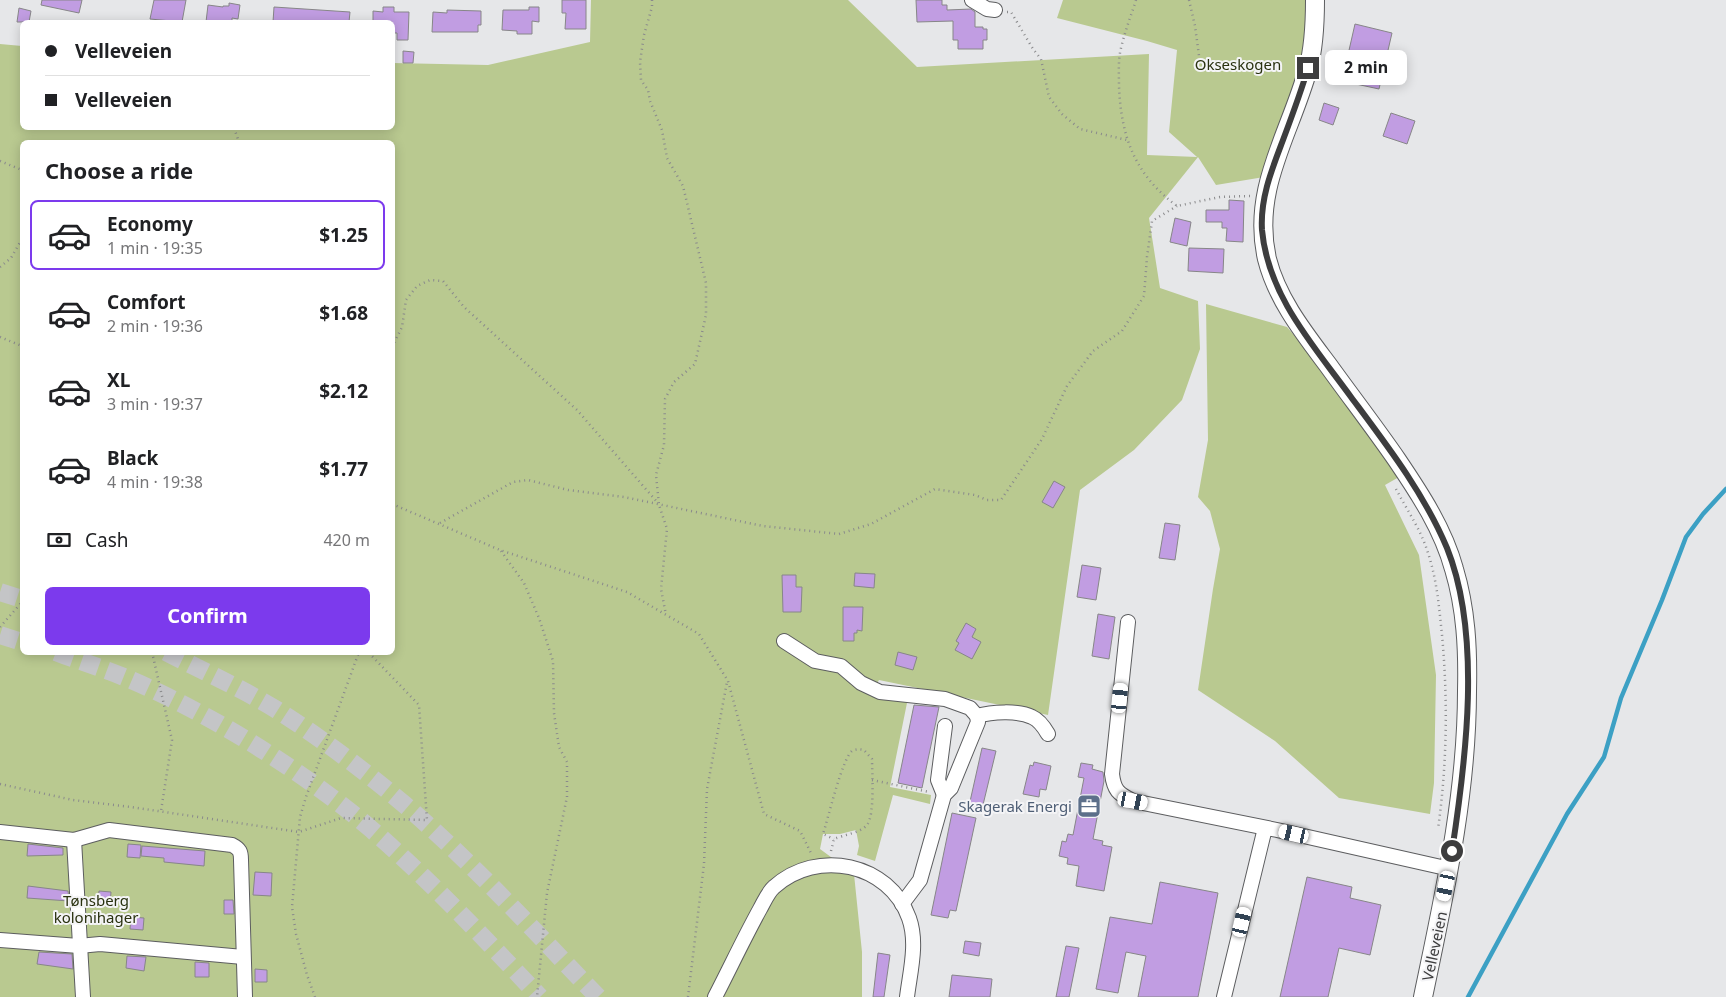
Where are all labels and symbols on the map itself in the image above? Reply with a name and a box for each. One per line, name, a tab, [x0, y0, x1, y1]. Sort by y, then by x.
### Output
callout: 2 min	[1326, 50, 1408, 86]
park label: Okseskogen	[1195, 54, 1281, 74]
route end	[1297, 57, 1319, 79]
car	[1110, 682, 1129, 714]
car	[1116, 791, 1149, 811]
office icon: Skagerak Energi	[1076, 793, 1102, 819]
place label: Skagerak Energi	[958, 796, 1072, 816]
car	[1277, 823, 1310, 845]
route start	[1441, 840, 1463, 862]
car	[1435, 870, 1456, 902]
park label: Tønsberg kolonihager	[54, 890, 138, 927]
car	[1231, 906, 1252, 938]
street label: Velleveien	[1417, 909, 1451, 983]

